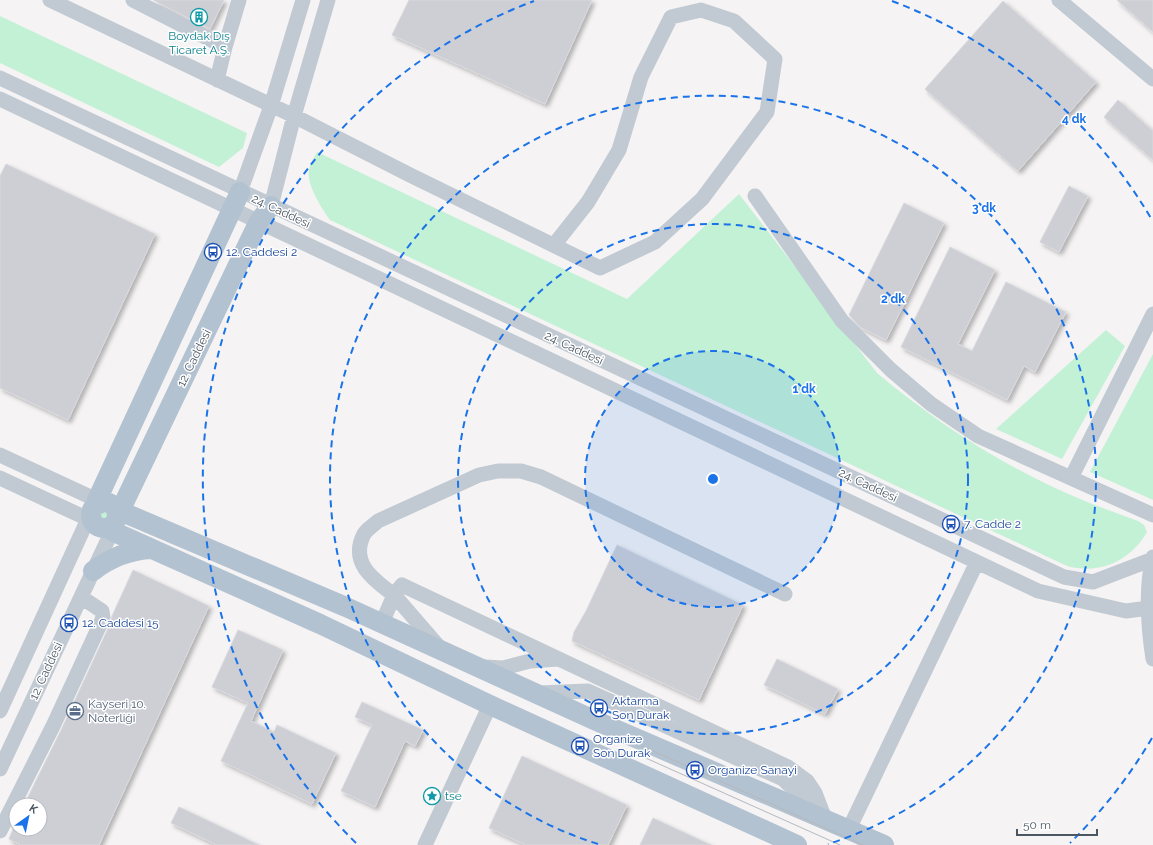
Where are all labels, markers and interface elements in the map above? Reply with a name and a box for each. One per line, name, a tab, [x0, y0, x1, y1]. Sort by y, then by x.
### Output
building icon: Boydak Dış Ticaret A.Ş.	[189, 7, 209, 27]
place label: Boydak Dış Ticaret A.Ş.	[168, 29, 230, 57]
text: 4 dk	[1062, 112, 1086, 126]
street label: 24. Caddesi	[249, 191, 313, 231]
text: 3 dk	[972, 201, 996, 215]
bus stop icon: 12. Caddesi 2	[203, 242, 223, 262]
place label: 12. Caddesi 2	[226, 245, 297, 259]
text: 2 dk	[881, 292, 905, 306]
street label: 12. Caddesi	[174, 327, 214, 389]
street label: 24. Caddesi	[542, 328, 606, 368]
text: 1 dk	[792, 382, 816, 396]
street label: 24. Caddesi	[836, 465, 900, 505]
centre of rings	[706, 472, 720, 486]
bus stop icon: 7. Cadde 2	[941, 514, 961, 534]
place label: 7. Cadde 2	[964, 517, 1021, 531]
bus stop icon: 12. Caddesi 15	[59, 613, 79, 633]
place label: 12. Caddesi 15	[82, 616, 159, 630]
street label: 12. Caddesi	[27, 640, 65, 702]
place label: Aktarma Son Durak	[612, 694, 670, 722]
place label: Kayseri 10. Noterliği	[88, 697, 146, 725]
bus stop icon: Aktarma Son Durak	[589, 698, 609, 718]
office icon: Kayseri 10. Noterliği	[65, 701, 85, 721]
place label: Organize Son Durak	[593, 732, 651, 760]
bus stop icon: Organize Son Durak	[570, 736, 590, 756]
bus stop icon: Organize Sanayi	[685, 760, 705, 780]
place label: Organize Sanayi	[708, 763, 797, 777]
place icon: tse	[422, 786, 442, 806]
place label: tse	[445, 789, 462, 803]
north arrow	[8, 797, 48, 837]
text: K	[27, 802, 40, 817]
scale bar	[1017, 811, 1097, 837]
text: 50 m	[1023, 818, 1051, 832]

